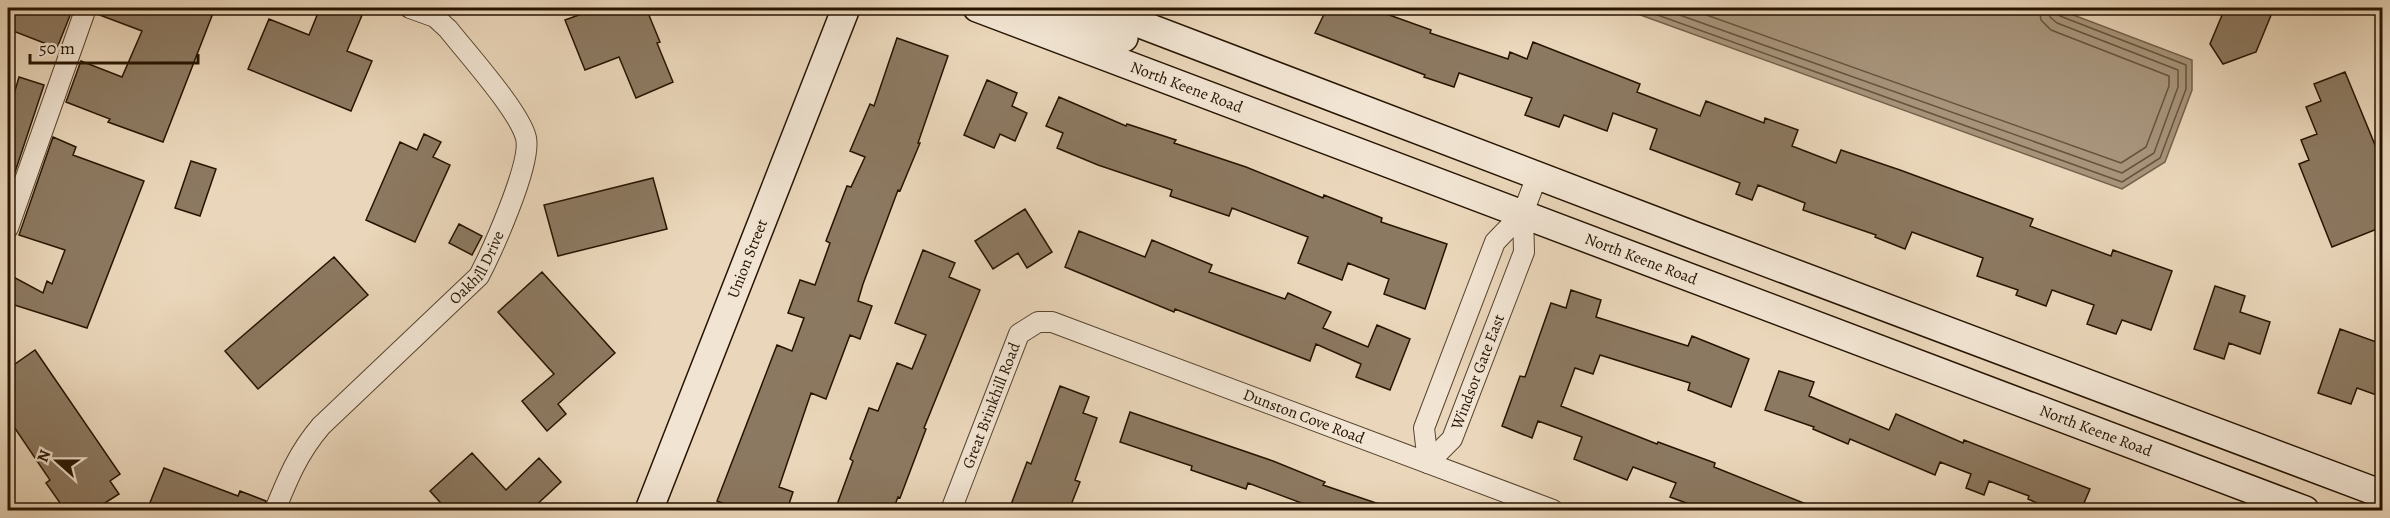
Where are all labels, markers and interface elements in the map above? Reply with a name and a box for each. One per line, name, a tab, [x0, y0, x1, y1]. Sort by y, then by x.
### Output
scale bar	[30, 27, 198, 65]
text: 50 m	[39, 36, 75, 60]
street label: North Keene Road	[1127, 56, 1246, 119]
street label: Union Street	[722, 216, 773, 301]
street label: Oakhill Drive	[444, 227, 510, 310]
street label: North Keene Road	[1582, 228, 1701, 290]
street label: Windsor Gate East	[1445, 311, 1510, 433]
street label: Great Brinkhill Road	[957, 339, 1026, 472]
street label: Dunston Cove Road	[1240, 384, 1368, 449]
street label: North Keene Road	[2036, 400, 2156, 462]
north arrow	[27, 431, 87, 491]
text: N	[32, 446, 56, 465]

